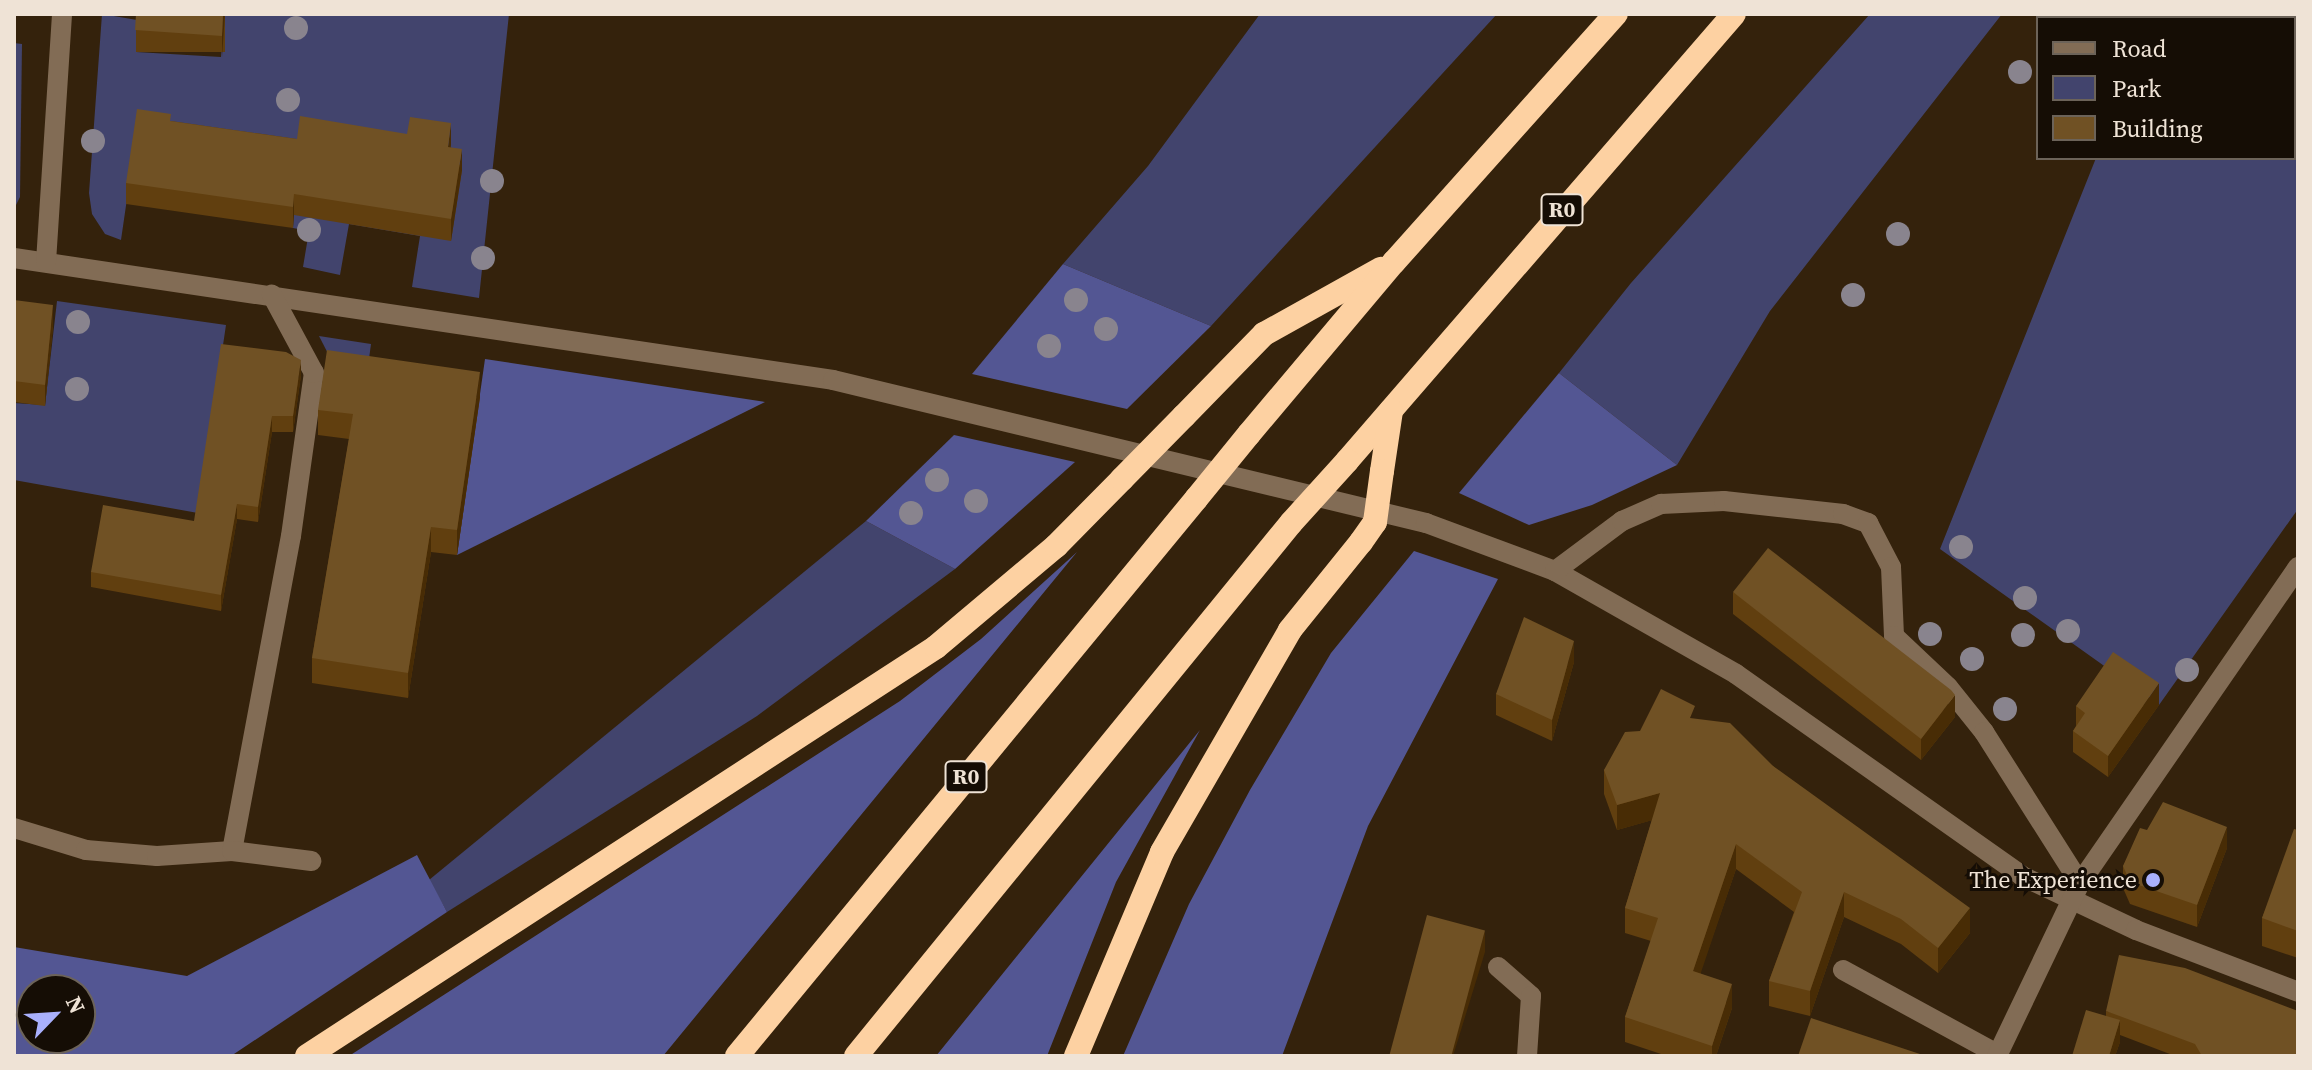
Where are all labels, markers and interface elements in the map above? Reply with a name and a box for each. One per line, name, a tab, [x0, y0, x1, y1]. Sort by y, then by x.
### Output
legend	[2036, 16, 2296, 160]
text: Road	[2112, 32, 2166, 65]
text: Park	[2112, 72, 2161, 105]
text: Building	[2112, 112, 2203, 145]
road number: R0	[1540, 192, 1584, 228]
road number: R0	[944, 759, 988, 795]
place label: The Experience	[1969, 866, 2137, 894]
marker: The Experience	[2144, 871, 2162, 889]
north arrow	[16, 974, 96, 1054]
text: N	[59, 991, 93, 1018]

